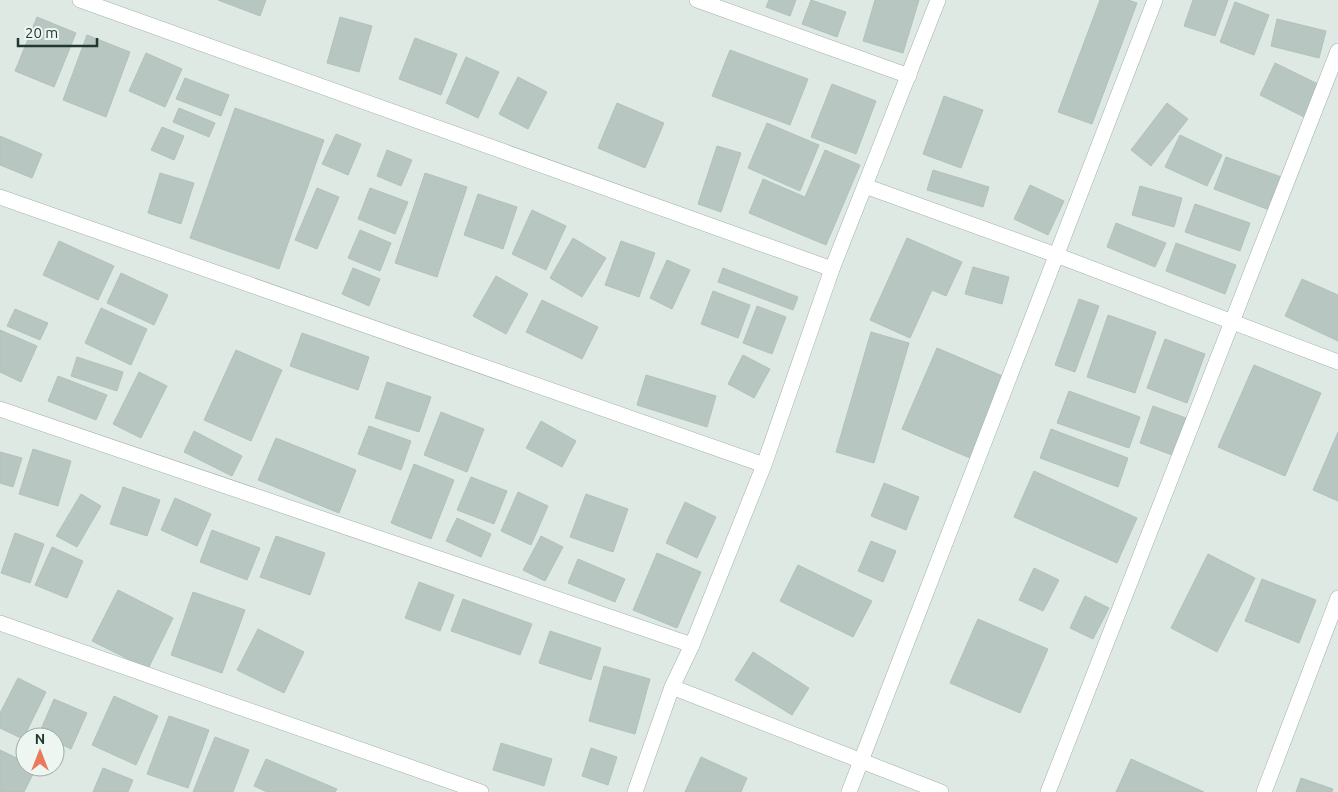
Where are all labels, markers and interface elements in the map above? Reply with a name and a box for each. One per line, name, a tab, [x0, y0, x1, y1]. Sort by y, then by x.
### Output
scale bar	[18, 15, 96, 47]
text: 20 m	[25, 24, 58, 41]
north arrow	[15, 727, 65, 777]
text: N	[35, 731, 45, 747]

